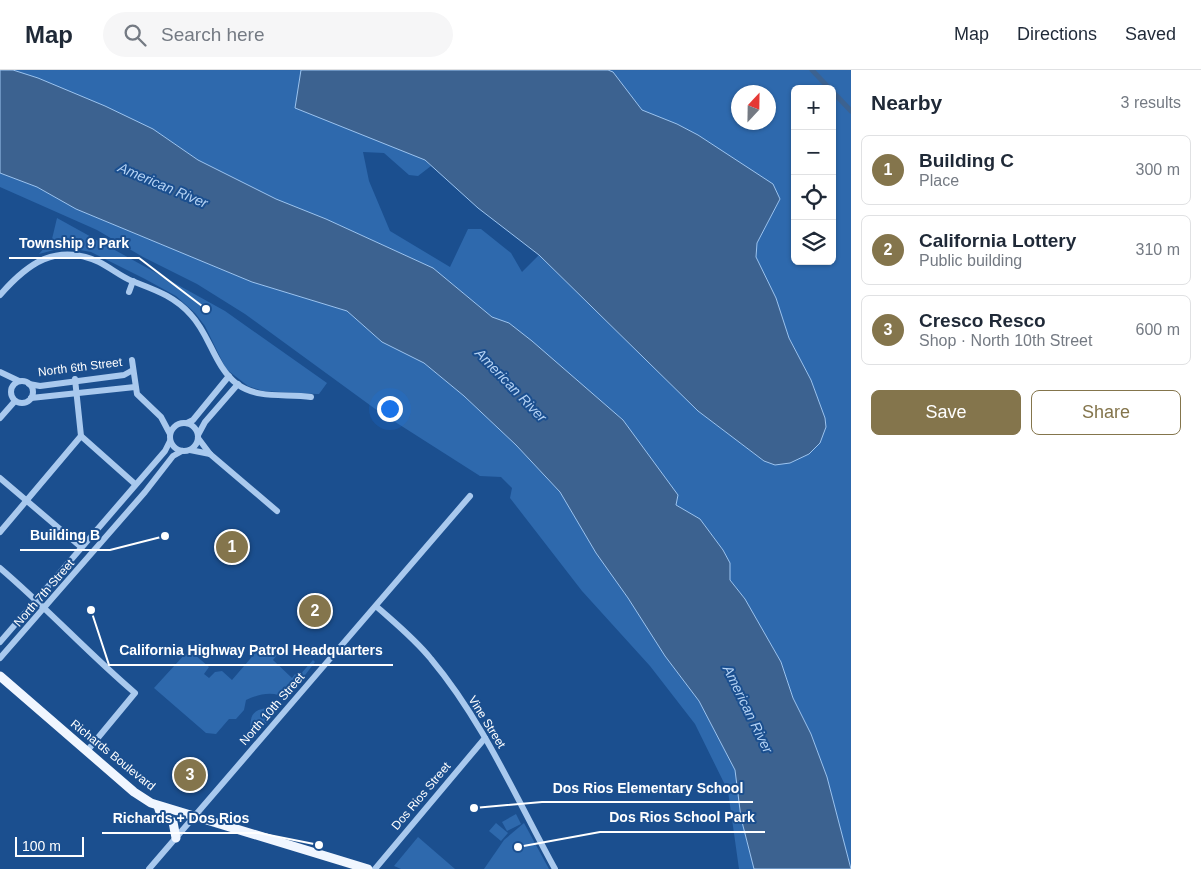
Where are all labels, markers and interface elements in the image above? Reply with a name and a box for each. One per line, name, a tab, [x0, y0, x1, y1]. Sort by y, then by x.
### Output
search box	[103, 12, 453, 57]
text: Map	[25, 21, 73, 48]
icon: search	[121, 21, 149, 49]
text: Search here	[161, 24, 265, 45]
text: Map	[954, 24, 989, 44]
text: Directions	[1017, 24, 1097, 44]
text: Saved	[1125, 24, 1176, 44]
north arrow	[731, 85, 776, 130]
map controls	[791, 85, 836, 265]
button: +	[791, 85, 836, 130]
text: Nearby	[871, 91, 942, 114]
text: 3 results	[1121, 94, 1181, 111]
button: −	[791, 130, 836, 175]
text: Building C	[919, 150, 1014, 171]
water label: American River	[115, 159, 211, 212]
text: 1	[884, 161, 892, 178]
text: 300 m	[1136, 161, 1180, 178]
text: Place	[919, 172, 959, 189]
button: locate	[791, 175, 836, 220]
button: layers	[791, 220, 836, 265]
callout: Township 9 Park	[9, 229, 139, 258]
text: California Lottery	[919, 230, 1076, 251]
text: Township 9 Park	[19, 235, 129, 251]
text: 2	[884, 241, 892, 258]
text: 310 m	[1136, 241, 1180, 258]
text: Public building	[919, 252, 1022, 269]
text: Cresco Resco	[919, 310, 1046, 331]
text: 3	[884, 321, 892, 338]
text: 600 m	[1136, 321, 1180, 338]
text: Shop · North 10th Street	[919, 332, 1092, 349]
water label: American River	[471, 344, 551, 426]
street label: North 6th Street	[37, 355, 124, 379]
button: Save	[871, 390, 1021, 435]
button: Share	[1031, 390, 1181, 435]
your location	[377, 396, 403, 422]
callout: Building B	[20, 521, 110, 550]
text: Building B	[30, 527, 100, 543]
pin: 1	[216, 528, 248, 566]
street label: North 7th Street	[11, 556, 78, 630]
pin: 2	[299, 592, 331, 630]
callout: California Highway Patrol Headquarters	[109, 636, 393, 665]
text: California Highway Patrol Headquarters	[119, 642, 383, 658]
water label: American River	[719, 662, 777, 757]
street label: North 10th Street	[237, 669, 308, 748]
street label: Vine Street	[465, 693, 509, 751]
street label: Richards Boulevard	[68, 717, 158, 793]
pin: 3	[174, 756, 206, 794]
street label: Dos Rios Street	[389, 759, 454, 833]
callout: Dos Rios Elementary School	[542, 773, 753, 802]
text: Dos Rios Elementary School	[553, 780, 743, 796]
callout: Dos Rios School Park	[600, 803, 765, 832]
callout: Richards + Dos Rios	[102, 804, 259, 833]
text: Dos Rios School Park	[609, 809, 755, 825]
text: Richards + Dos Rios	[113, 810, 249, 826]
scale bar	[15, 834, 84, 857]
text: 100 m	[22, 838, 61, 854]

